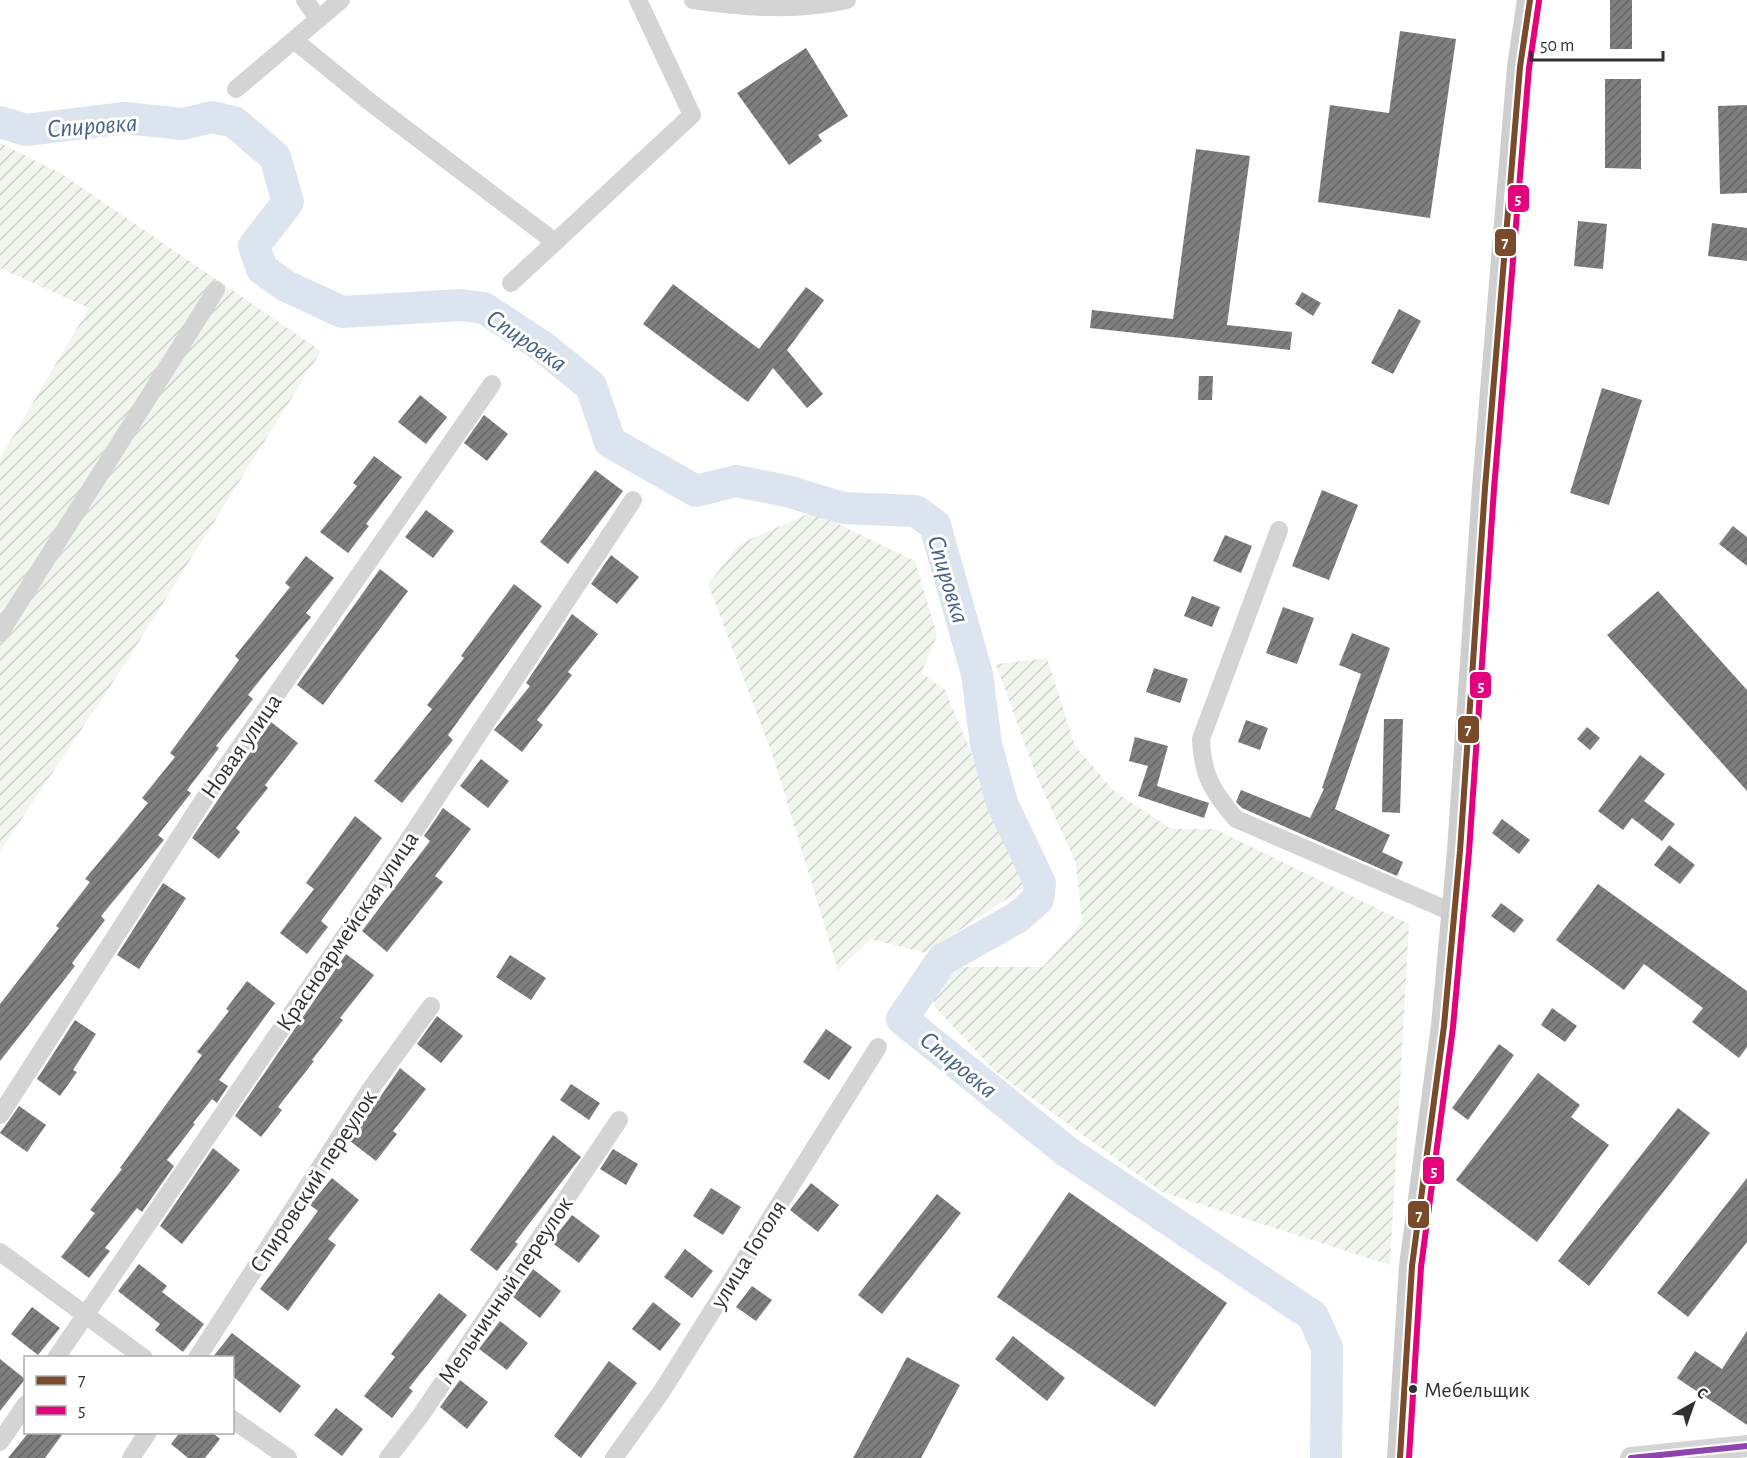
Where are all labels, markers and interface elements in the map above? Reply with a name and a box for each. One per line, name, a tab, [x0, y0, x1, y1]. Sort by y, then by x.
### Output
scale bar	[1531, 24, 1663, 62]
text: 50 m	[1540, 37, 1574, 55]
water label: Спировка	[46, 110, 138, 142]
line badge: 5	[1507, 184, 1530, 213]
text: 5	[1515, 191, 1522, 207]
line badge: 7	[1494, 228, 1517, 257]
text: 7	[1502, 235, 1509, 251]
water label: Спировка	[482, 305, 571, 377]
water label: Спировка	[922, 532, 974, 626]
line badge: 5	[1469, 671, 1492, 699]
text: 5	[1478, 678, 1485, 694]
street label: Новая улица	[197, 690, 287, 803]
line badge: 7	[1457, 715, 1480, 744]
text: 7	[1465, 722, 1472, 738]
street label: Красноармейская улица	[272, 827, 424, 1036]
water label: Спировка	[915, 1026, 1002, 1103]
street label: Спировский переулок	[246, 1086, 382, 1277]
line badge: 5	[1422, 1156, 1445, 1185]
text: 5	[1431, 1163, 1438, 1179]
street label: Мельничный переулок	[434, 1192, 578, 1389]
street label: улица Гоголя	[706, 1196, 791, 1313]
line badge: 7	[1407, 1200, 1430, 1229]
text: 7	[1416, 1208, 1423, 1224]
legend	[24, 1356, 234, 1434]
text: 7	[78, 1372, 86, 1390]
north arrow	[1663, 1374, 1723, 1434]
place label: Мебельщик	[1424, 1379, 1530, 1401]
marker: Мебельщик	[1407, 1383, 1419, 1395]
text: С	[1693, 1384, 1711, 1402]
text: 5	[78, 1402, 86, 1420]

